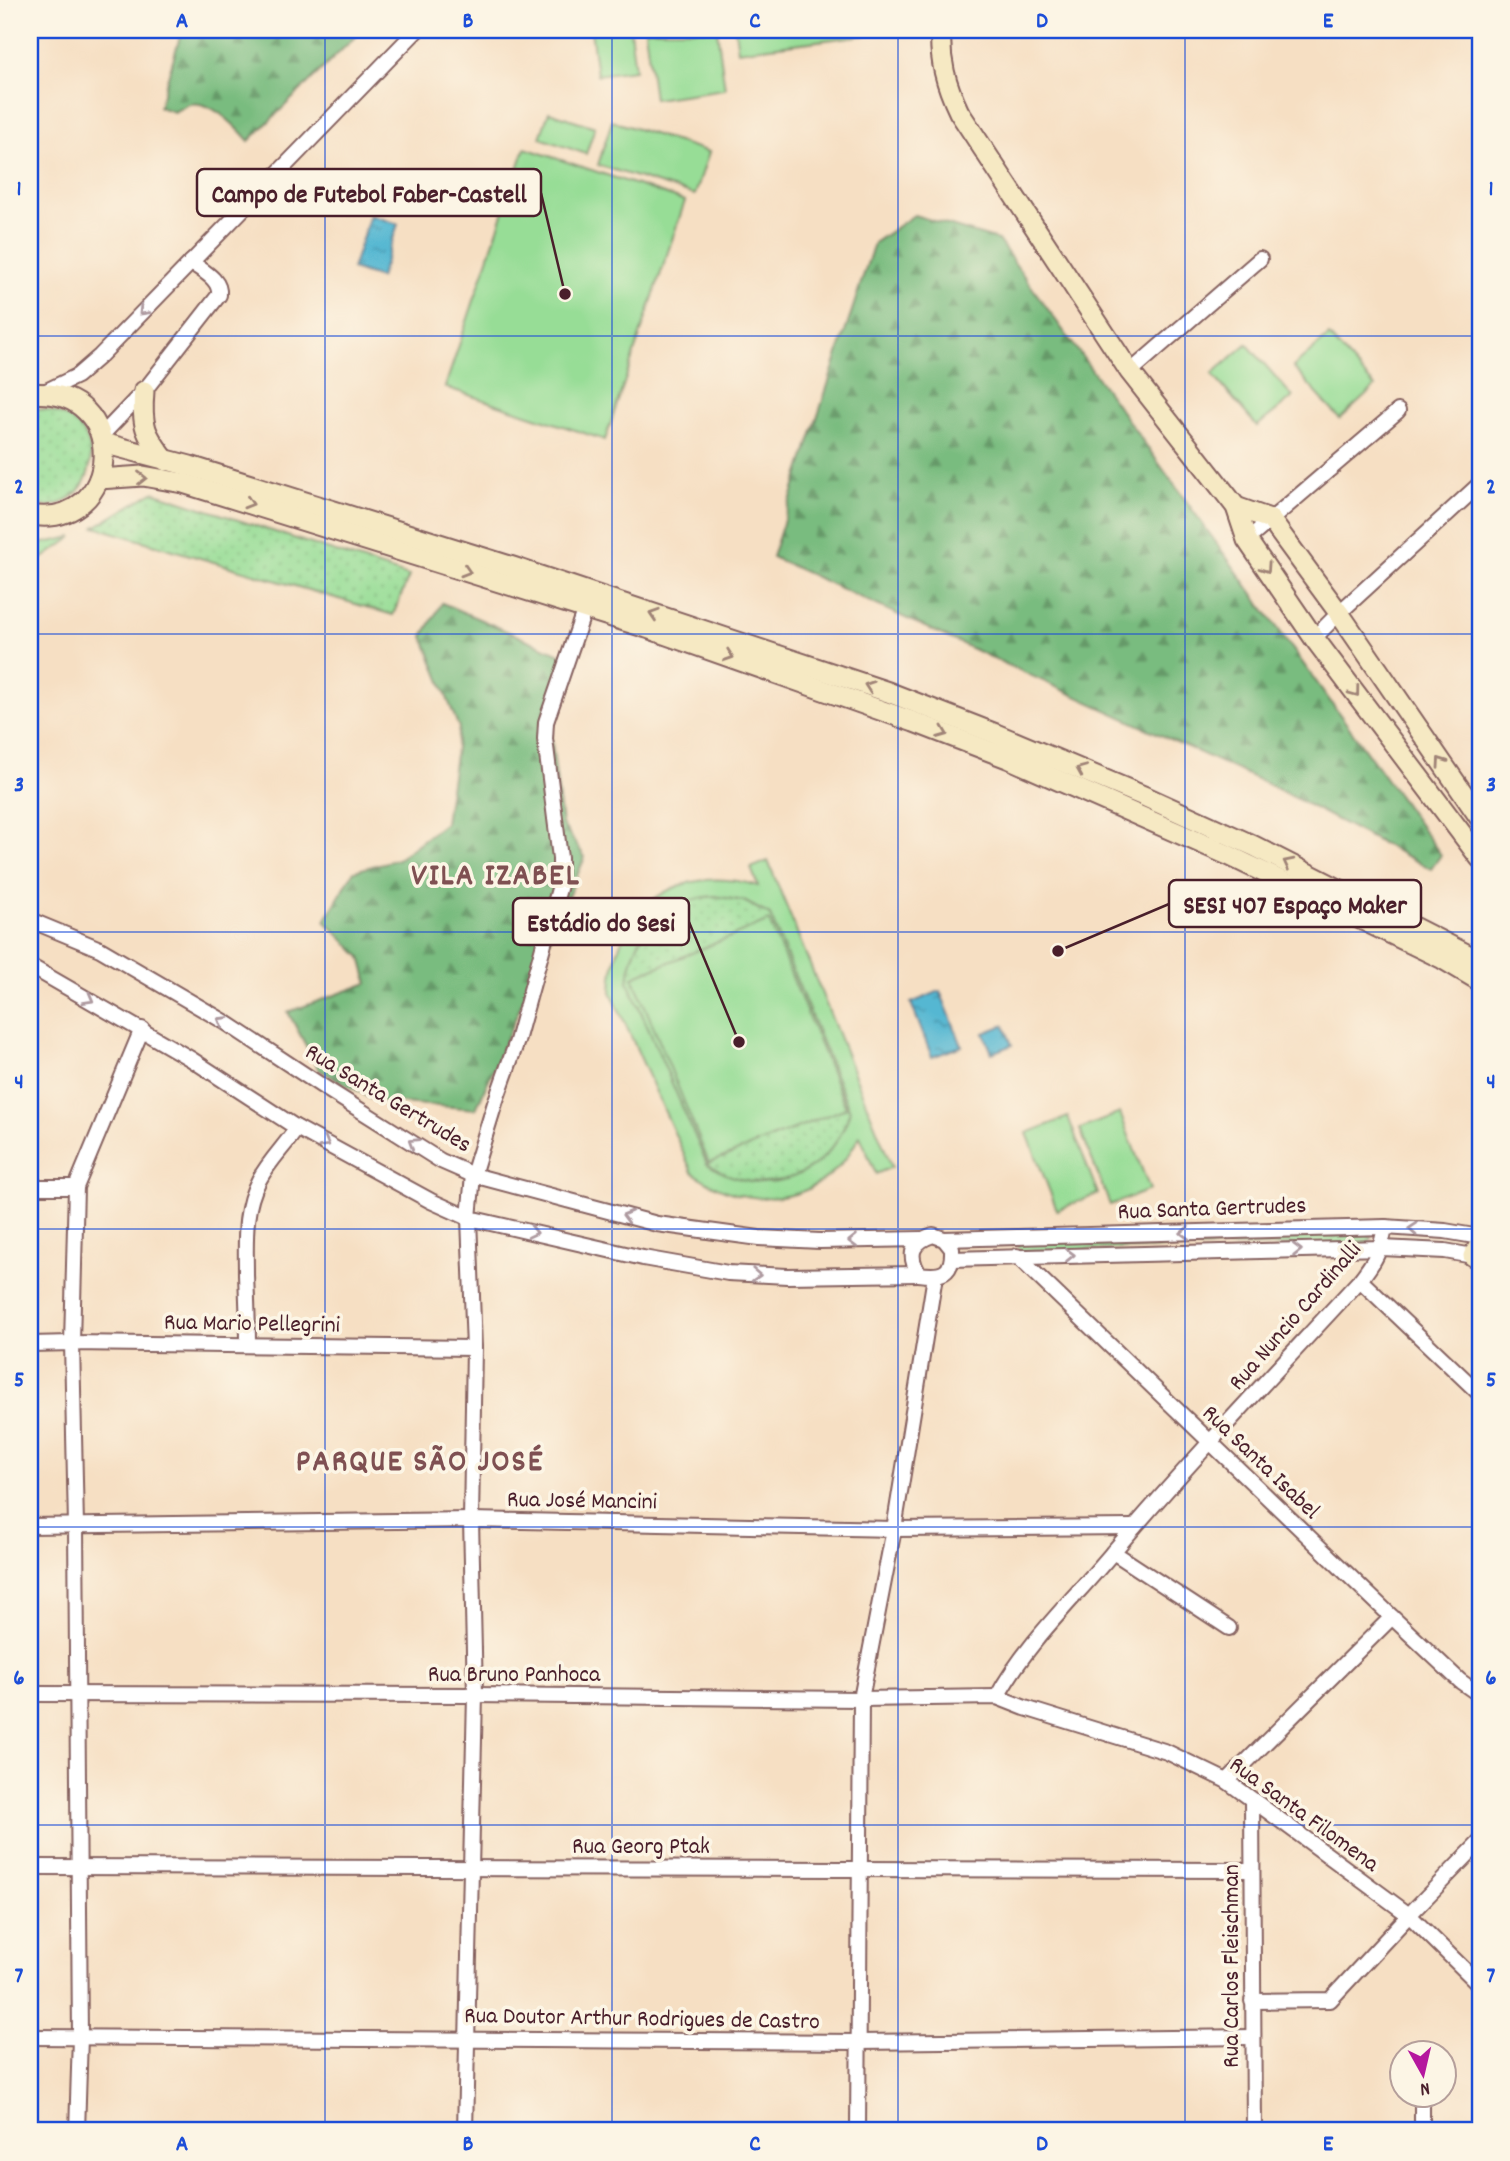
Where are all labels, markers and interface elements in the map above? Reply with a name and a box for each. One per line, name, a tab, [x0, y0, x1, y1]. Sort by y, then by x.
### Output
text: A	[176, 6, 188, 39]
text: B	[463, 6, 474, 39]
text: C	[749, 6, 761, 39]
text: D	[1036, 6, 1048, 39]
text: E	[1323, 6, 1334, 39]
callout: Campo de Futebol Faber-Castell	[197, 169, 541, 216]
text: 1	[16, 174, 22, 207]
text: 1	[1488, 174, 1494, 207]
text: Campo de Futebol Faber-Castell	[211, 178, 527, 215]
one-way arrow	[139, 303, 152, 316]
one-way arrow	[136, 470, 147, 485]
text: 2	[14, 472, 24, 505]
text: 2	[1486, 472, 1496, 505]
one-way arrow	[242, 495, 254, 510]
one-way arrow	[1258, 560, 1270, 573]
one-way arrow	[459, 563, 471, 578]
one-way arrow	[648, 608, 660, 622]
one-way arrow	[722, 648, 734, 662]
one-way arrow	[864, 680, 876, 694]
one-way arrow	[1347, 685, 1359, 697]
one-way arrow	[936, 725, 948, 739]
one-way arrow	[1436, 757, 1449, 770]
one-way arrow	[1076, 764, 1088, 778]
text: 3	[14, 770, 24, 803]
text: 3	[1486, 770, 1496, 803]
district label: VILA IZABEL	[411, 855, 581, 901]
one-way arrow	[1283, 858, 1295, 872]
callout: SESI 407 Espaço Maker	[1169, 880, 1421, 927]
text: SESI 407 Espaço Maker	[1183, 889, 1407, 926]
callout: Estádio do Sesi	[513, 898, 689, 945]
text: Estádio do Sesi	[527, 907, 675, 944]
one-way arrow	[81, 991, 94, 1004]
one-way arrow	[216, 1016, 229, 1029]
street label: Rua Santa Gertrudes	[298, 1036, 477, 1163]
text: 4	[14, 1067, 24, 1100]
text: 4	[1486, 1067, 1496, 1100]
one-way arrow	[318, 1135, 330, 1148]
one-way arrow	[408, 1139, 421, 1152]
street label: Rua Santa Gertrudes	[1117, 1190, 1307, 1230]
one-way arrow	[622, 1210, 634, 1224]
one-way arrow	[1407, 1222, 1418, 1237]
one-way arrow	[527, 1224, 539, 1239]
one-way arrow	[1180, 1225, 1191, 1240]
one-way arrow	[847, 1233, 858, 1248]
street label: Rua Nuncio Cardinalli	[1222, 1235, 1371, 1399]
one-way arrow	[1292, 1242, 1303, 1257]
one-way arrow	[1065, 1247, 1075, 1263]
one-way arrow	[751, 1267, 762, 1282]
street label: Rua Mario Pellegrini	[164, 1306, 340, 1344]
text: 5	[14, 1365, 24, 1398]
text: 5	[1486, 1365, 1496, 1398]
street label: Rua Santa Isabel	[1193, 1398, 1327, 1529]
district label: PARQUE SÃO JOSÉ	[296, 1441, 544, 1487]
street label: Rua José Mancini	[507, 1484, 657, 1520]
street label: Rua Bruno Panhoca	[428, 1659, 601, 1693]
text: 6	[13, 1663, 25, 1696]
text: 6	[1485, 1663, 1497, 1696]
street label: Rua Santa Filomena	[1221, 1749, 1386, 1882]
street label: Rua Georg Ptak	[572, 1831, 710, 1865]
street label: Rua Carlos Fleischman	[1216, 1864, 1250, 2068]
text: 7	[15, 1961, 24, 1994]
text: 7	[1487, 1961, 1496, 1994]
street label: Rua Doutor Arthur Rodrigues de Castro	[464, 2000, 820, 2040]
north arrow	[1388, 2038, 1458, 2108]
text: N	[1418, 2073, 1431, 2101]
text: A	[176, 2129, 188, 2161]
text: B	[463, 2129, 474, 2161]
text: C	[749, 2129, 761, 2161]
text: D	[1036, 2129, 1048, 2161]
text: E	[1323, 2129, 1334, 2161]

